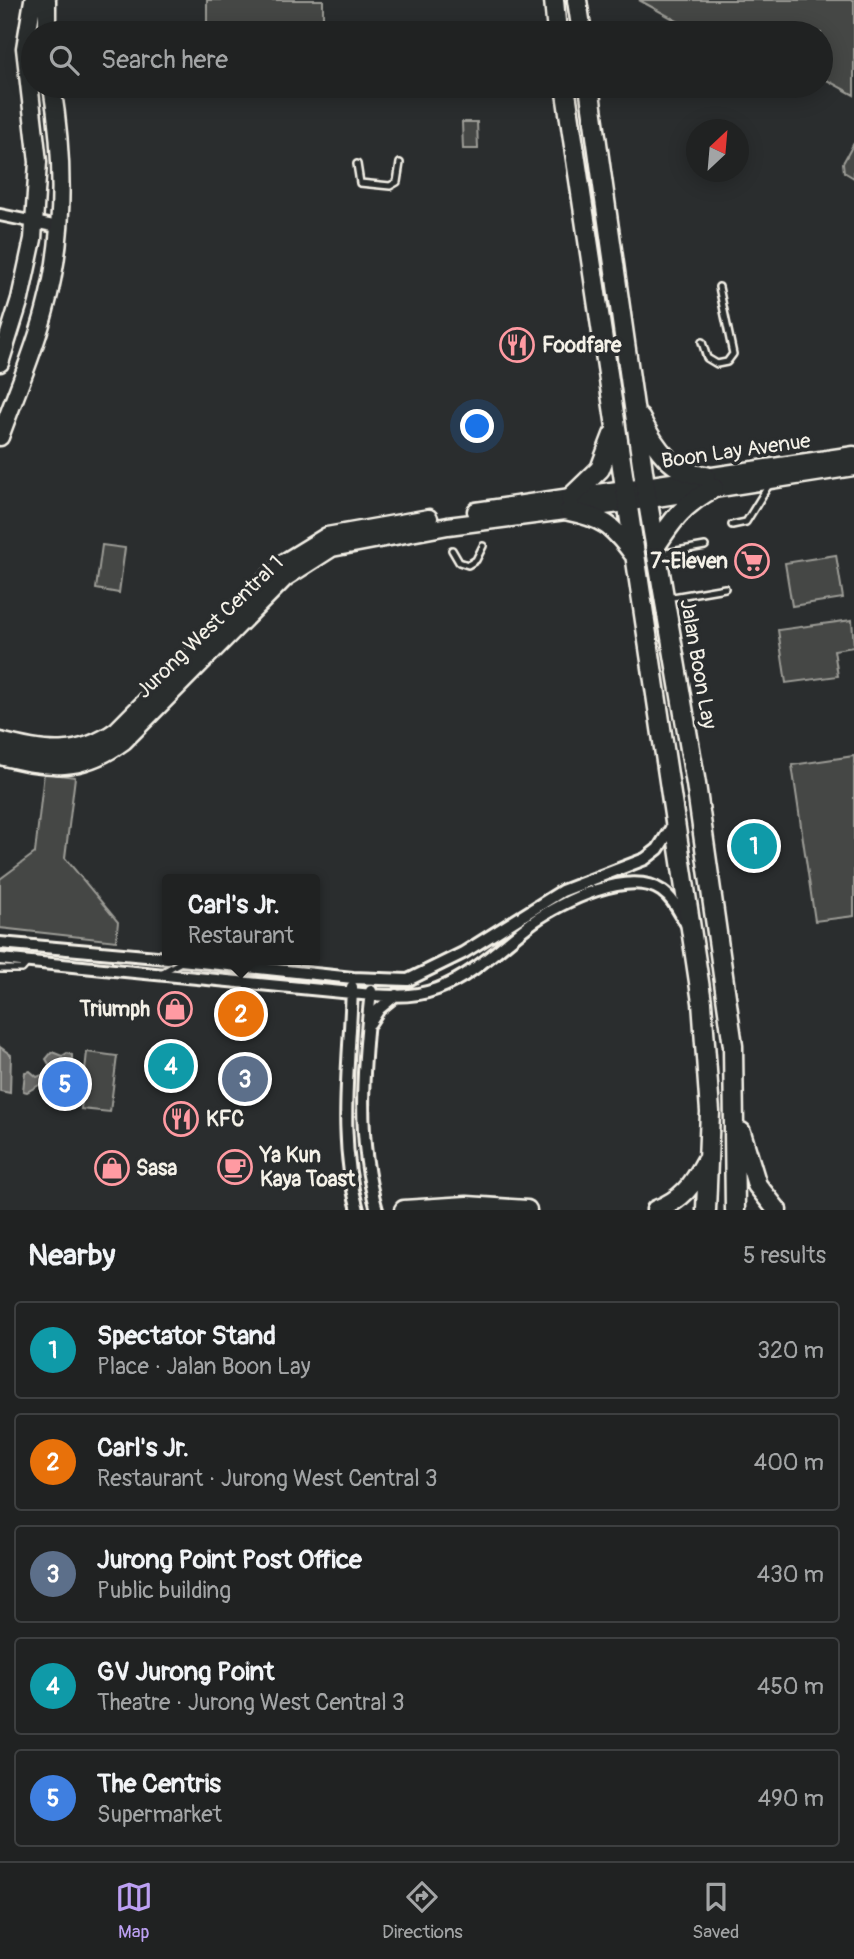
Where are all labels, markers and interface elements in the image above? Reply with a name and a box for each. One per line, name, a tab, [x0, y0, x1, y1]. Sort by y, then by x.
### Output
search box	[21, 21, 833, 98]
icon: search	[45, 41, 83, 79]
text: Search here	[101, 44, 228, 76]
north arrow	[686, 119, 749, 182]
restaurant icon: Foodfare	[498, 326, 536, 364]
place label: Foodfare	[542, 332, 622, 359]
your location	[460, 409, 494, 443]
street label: Boon Lay Avenue	[660, 427, 813, 475]
supermarket icon: 7-Eleven	[733, 542, 771, 580]
place label: 7-Eleven	[650, 548, 728, 575]
street label: Jurong West Central 1	[131, 550, 289, 704]
street label: Jalan Boon Lay	[673, 597, 723, 731]
pin: 1	[731, 820, 777, 872]
popup	[162, 874, 320, 965]
text: Carl's Jr.	[188, 889, 280, 921]
text: Restaurant	[188, 921, 294, 950]
pin: 2	[218, 988, 264, 1040]
shop icon: Triumph	[156, 990, 194, 1028]
place label: Triumph	[78, 996, 150, 1023]
pin: 4	[148, 1040, 194, 1092]
pin: 3	[222, 1053, 268, 1105]
pin: 5	[42, 1058, 88, 1110]
restaurant icon: KFC	[162, 1100, 200, 1138]
place label: KFC	[206, 1106, 244, 1133]
place label: Ya Kun Kaya Toast	[259, 1142, 356, 1193]
cafe icon: Ya Kun Kaya Toast	[216, 1148, 254, 1186]
shop icon: Sasa	[93, 1149, 131, 1187]
place label: Sasa	[136, 1155, 177, 1182]
text: Nearby	[28, 1237, 115, 1274]
text: 5 results	[743, 1241, 826, 1270]
text: Spectator Stand	[97, 1320, 276, 1352]
text: 1	[49, 1336, 58, 1365]
text: 320 m	[757, 1336, 824, 1365]
text: Place · Jalan Boon Lay	[97, 1352, 311, 1381]
text: Carl's Jr.	[97, 1432, 189, 1464]
text: 2	[47, 1448, 59, 1477]
text: 400 m	[754, 1448, 824, 1477]
text: Restaurant · Jurong West Central 3	[97, 1464, 438, 1493]
text: Jurong Point Post Office	[97, 1544, 362, 1576]
text: 3	[47, 1560, 59, 1589]
text: 430 m	[757, 1560, 824, 1589]
text: Public building	[97, 1576, 231, 1605]
text: GV Jurong Point	[97, 1656, 275, 1688]
text: 4	[46, 1672, 60, 1701]
text: 450 m	[757, 1672, 824, 1701]
text: Theatre · Jurong West Central 3	[97, 1688, 405, 1717]
text: The Centris	[97, 1768, 221, 1800]
text: 5	[47, 1784, 59, 1813]
text: 490 m	[758, 1784, 824, 1813]
text: Supermarket	[97, 1800, 222, 1829]
tab: Map	[115, 1878, 153, 1944]
tab: Directions	[382, 1878, 463, 1944]
tab: Saved	[692, 1878, 739, 1944]

